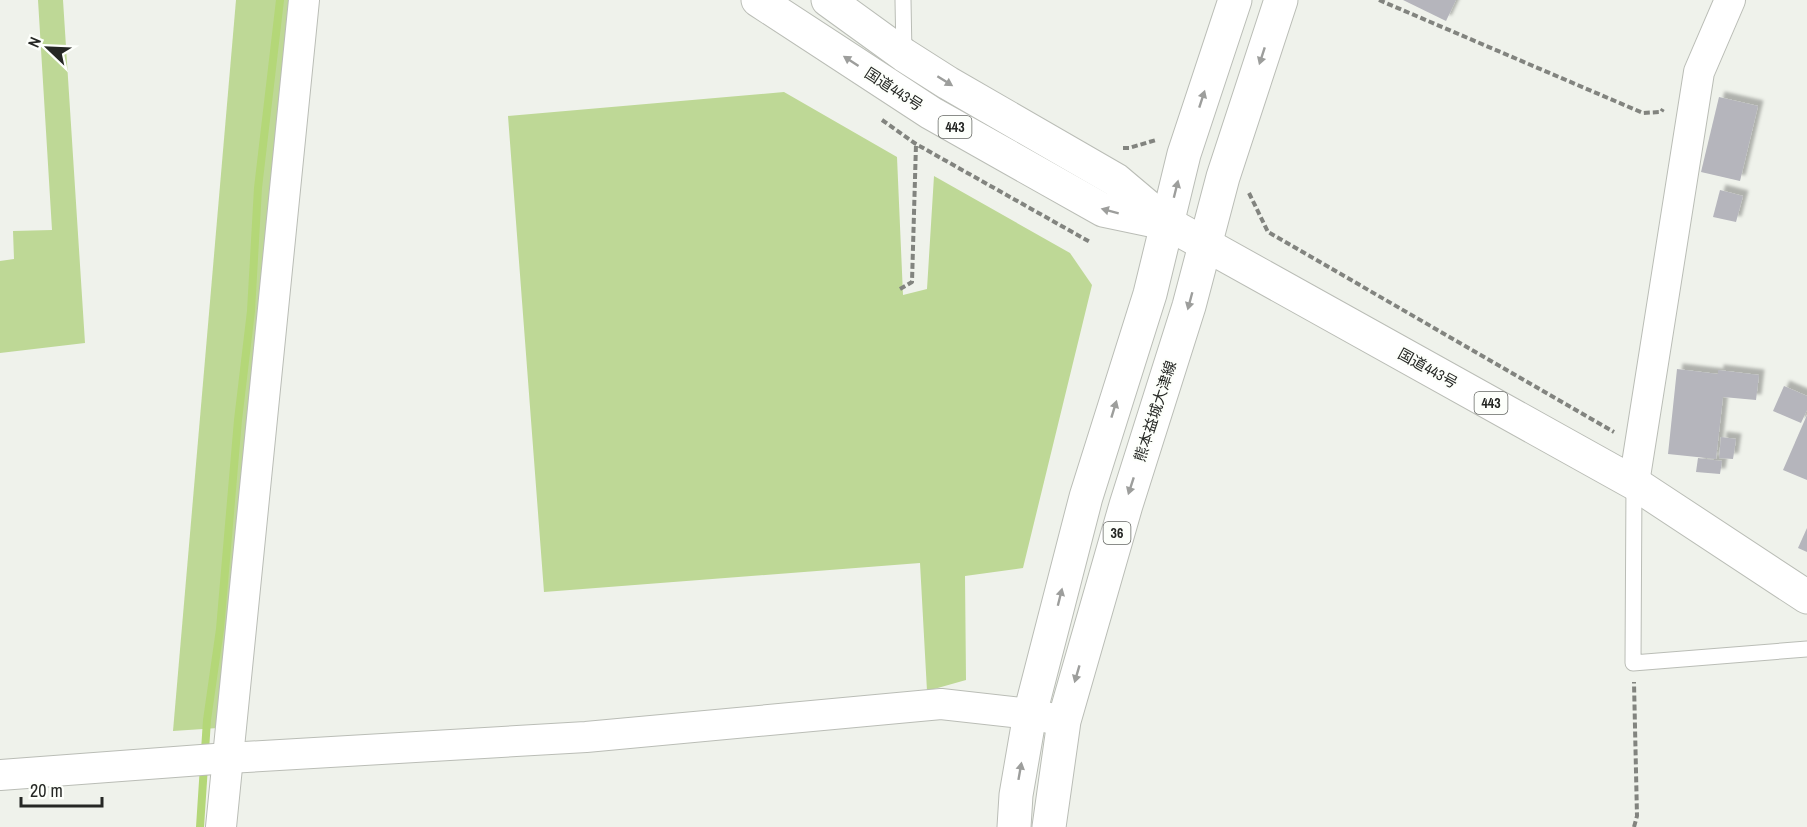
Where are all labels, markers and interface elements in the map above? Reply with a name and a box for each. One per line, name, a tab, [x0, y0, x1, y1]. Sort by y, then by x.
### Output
north arrow	[18, 18, 78, 78]
text: N	[22, 33, 46, 51]
one-way arrow	[1257, 47, 1267, 65]
one-way arrow	[843, 56, 859, 67]
street label: 国道443号	[861, 62, 927, 116]
one-way arrow	[937, 76, 953, 87]
one-way arrow	[1198, 90, 1208, 108]
road number: 443	[938, 116, 972, 138]
one-way arrow	[1171, 179, 1181, 198]
one-way arrow	[1101, 206, 1119, 215]
one-way arrow	[1185, 291, 1195, 310]
street label: 国道443号	[1394, 343, 1462, 393]
street label: 熊本益城大津線	[1129, 358, 1181, 464]
road number: 443	[1474, 392, 1508, 414]
one-way arrow	[1110, 400, 1119, 418]
one-way arrow	[1126, 477, 1136, 495]
road number: 36	[1104, 522, 1130, 544]
one-way arrow	[1056, 588, 1066, 606]
one-way arrow	[1072, 665, 1081, 683]
one-way arrow	[1016, 761, 1025, 780]
scale bar	[21, 770, 102, 808]
text: 20 m	[30, 778, 63, 803]

